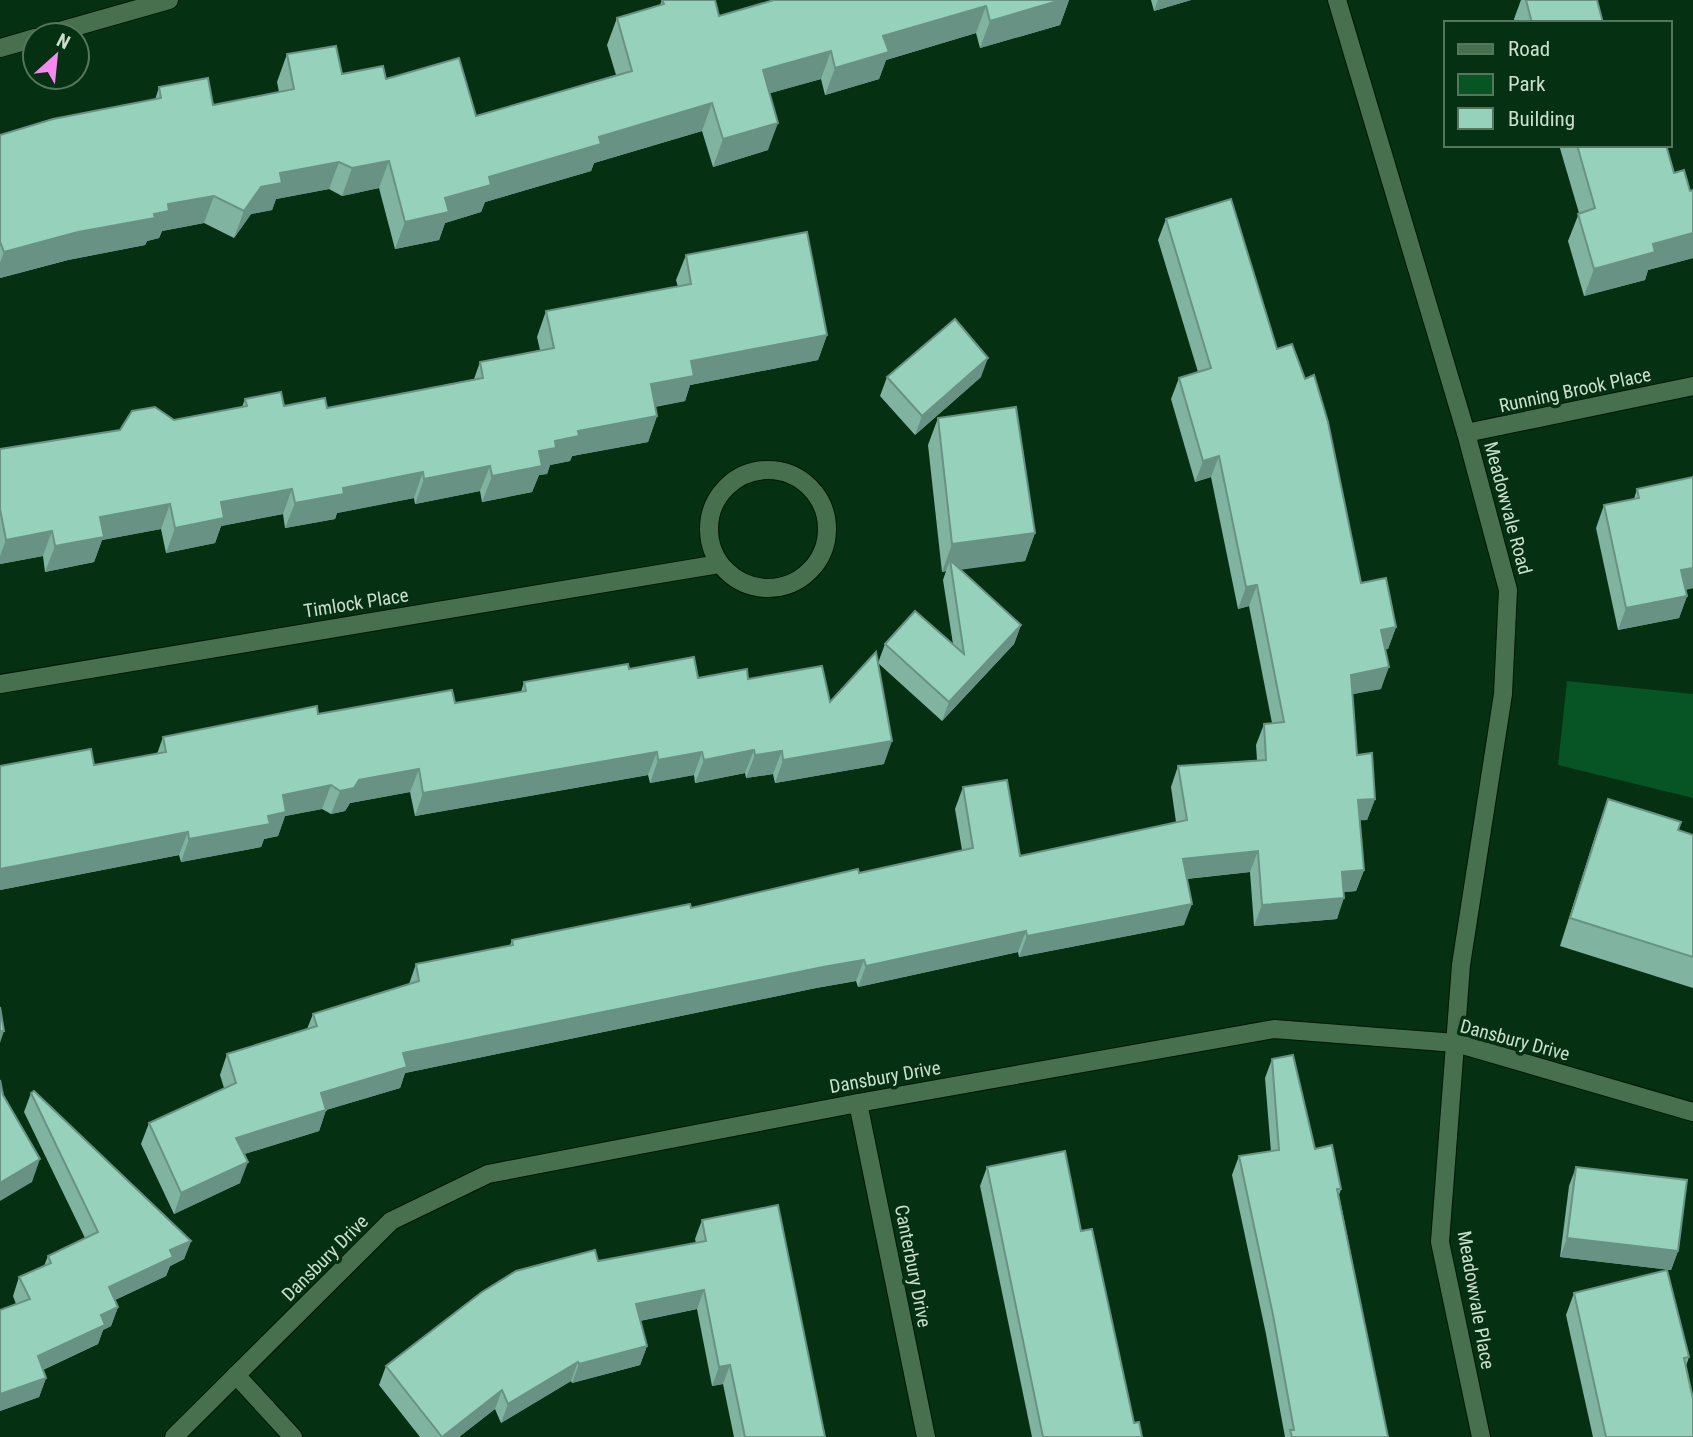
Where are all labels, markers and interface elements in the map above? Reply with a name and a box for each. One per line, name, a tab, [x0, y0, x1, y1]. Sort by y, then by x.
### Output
north arrow	[21, 21, 91, 91]
legend	[1444, 21, 1672, 147]
text: N	[53, 28, 74, 54]
text: Road	[1508, 37, 1550, 61]
text: Park	[1508, 72, 1546, 96]
text: Building	[1508, 107, 1575, 131]
street label: Running Brook Place	[1497, 363, 1653, 417]
street label: Meadowvale Road	[1479, 439, 1537, 577]
street label: Timlock Place	[302, 583, 410, 623]
street label: Dansbury Drive	[1458, 1014, 1572, 1066]
street label: Dansbury Drive	[828, 1056, 942, 1098]
street label: Canterbury Drive	[890, 1203, 936, 1329]
street label: Dansbury Drive	[277, 1210, 373, 1306]
street label: Meadowvale Place	[1453, 1229, 1500, 1371]

